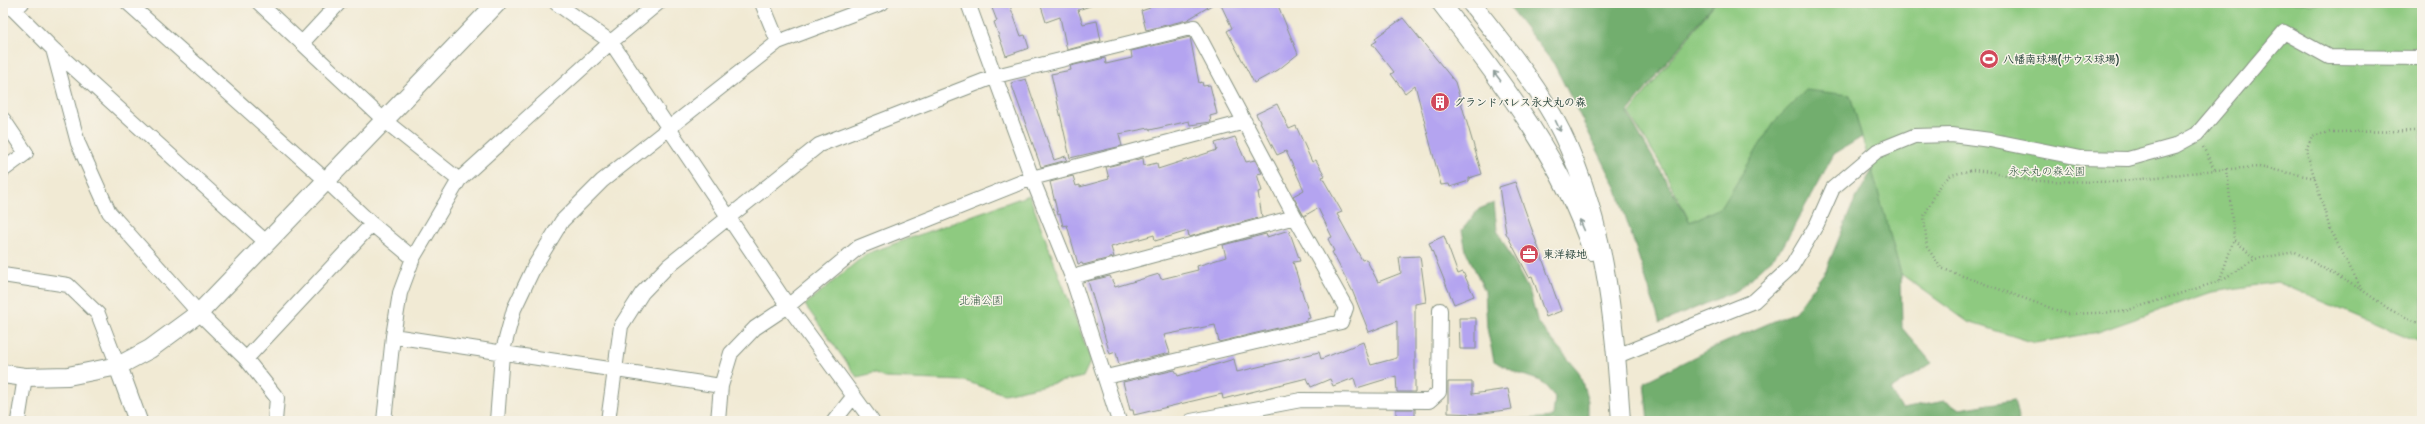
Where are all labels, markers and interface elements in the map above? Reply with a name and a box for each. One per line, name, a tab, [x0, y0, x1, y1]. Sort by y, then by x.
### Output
sports icon: 八幡南球場(サウス球場)	[1978, 48, 2000, 70]
place label: 八幡南球場(サウス球場)	[2003, 52, 2120, 67]
one-way arrow	[1493, 71, 1501, 82]
building icon: グランドパレス永犬丸の森	[1429, 91, 1451, 113]
place label: グランドパレス永犬丸の森	[1454, 95, 1586, 109]
one-way arrow	[1555, 120, 1562, 132]
park label: 永犬丸の森公園	[2009, 164, 2086, 178]
one-way arrow	[1578, 220, 1585, 232]
office icon: 東洋緑地	[1518, 243, 1540, 265]
place label: 東洋緑地	[1543, 247, 1587, 261]
park label: 北浦公園	[959, 293, 1003, 307]

